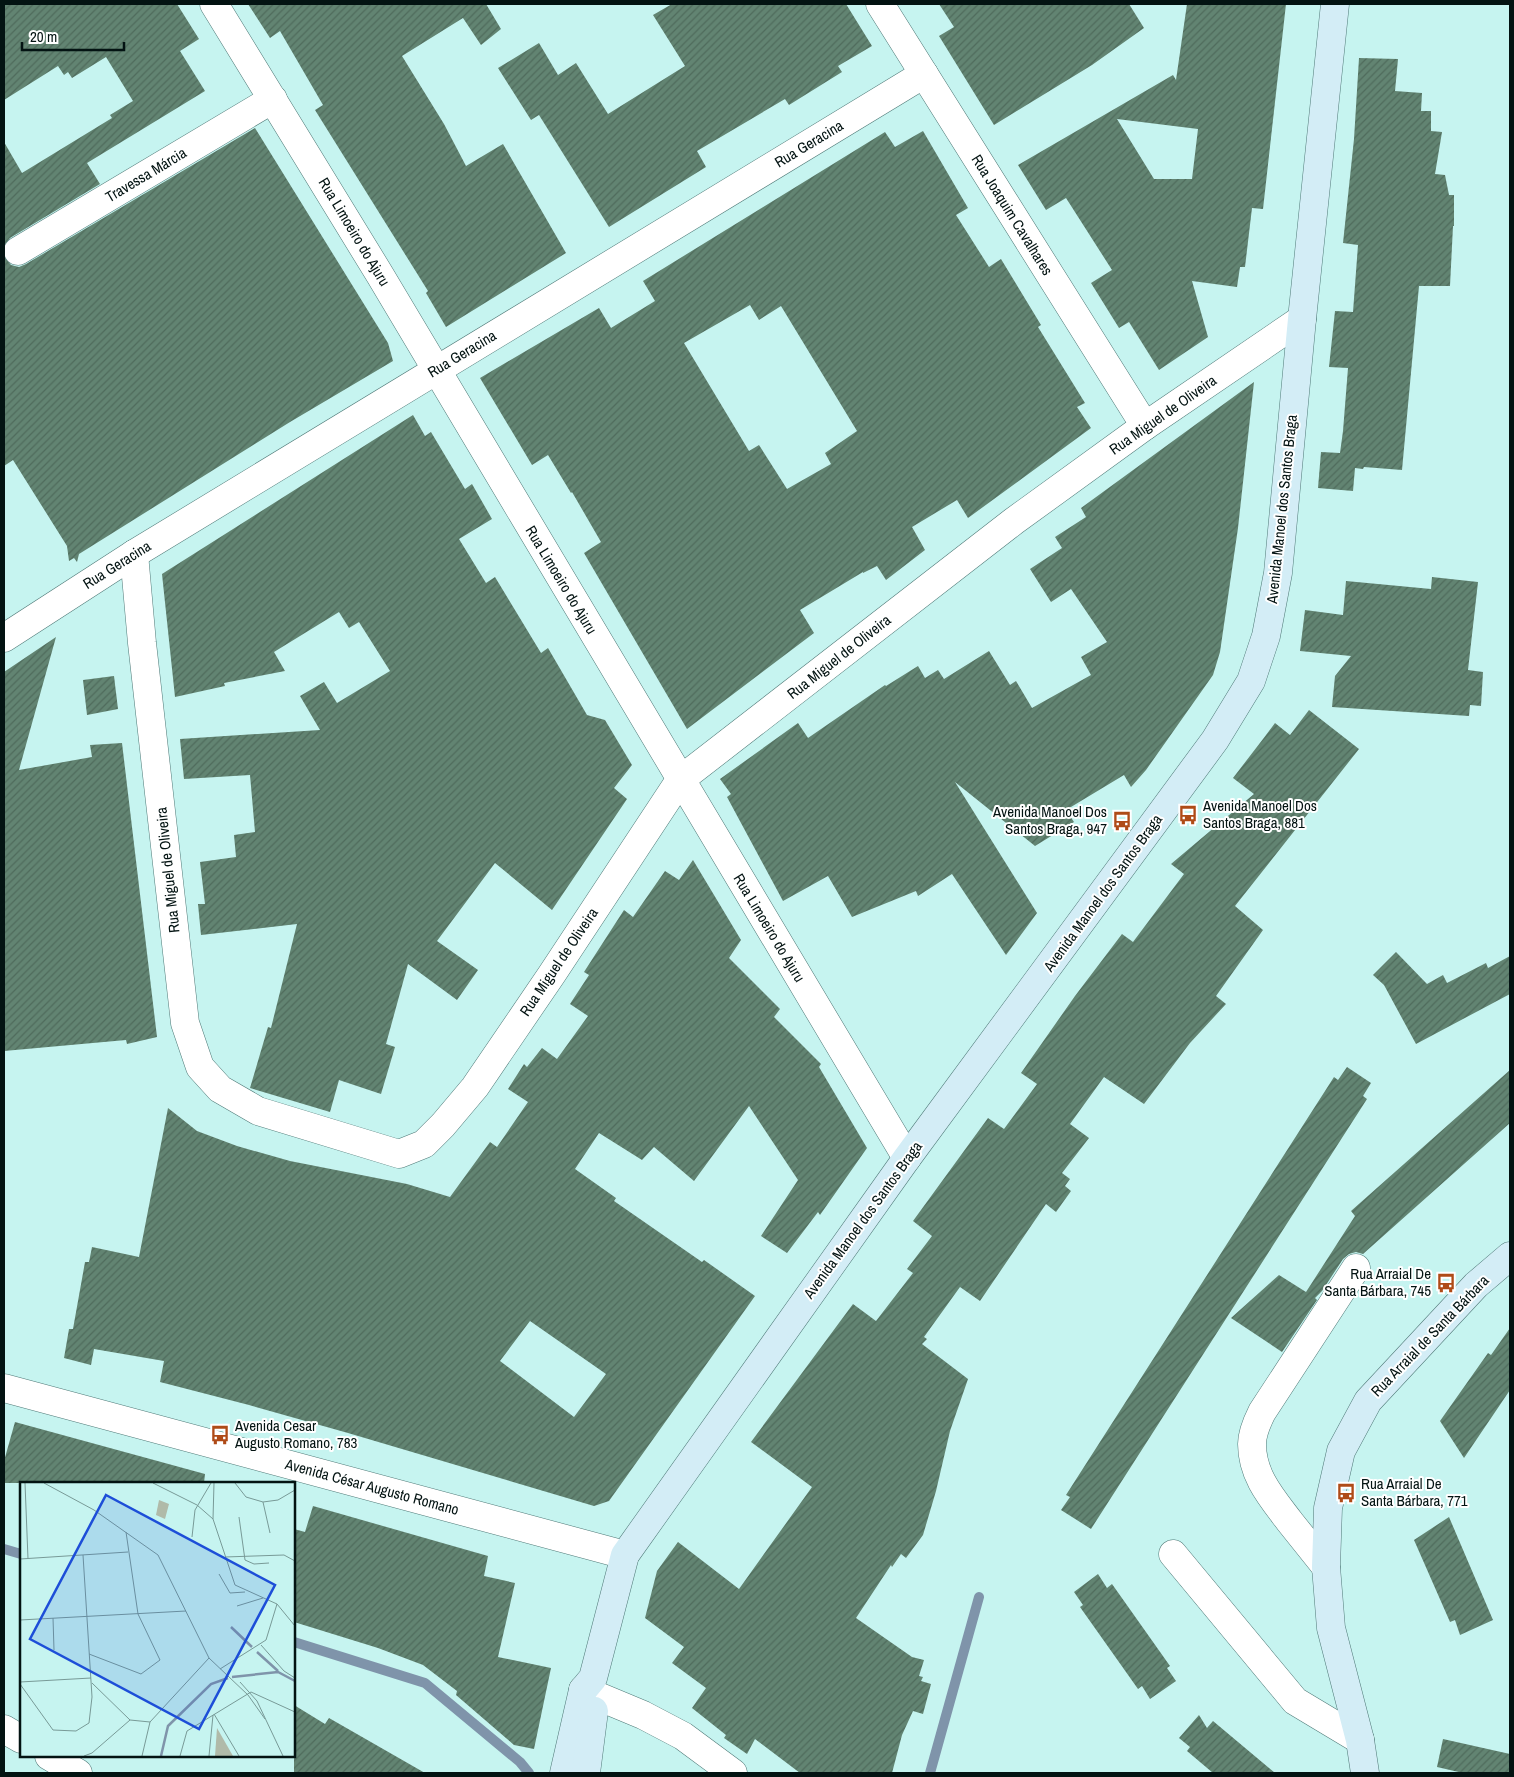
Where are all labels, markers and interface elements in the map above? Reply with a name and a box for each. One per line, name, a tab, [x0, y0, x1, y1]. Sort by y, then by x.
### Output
scale bar	[22, 20, 125, 52]
text: 20 m	[30, 26, 57, 47]
street label: Rua Geracina	[771, 115, 847, 172]
street label: Travessa Márcia	[101, 142, 190, 207]
street label: Rua Joaquim Cavalhares	[967, 150, 1058, 279]
street label: Rua Limoeiro do Ajuru	[314, 174, 395, 290]
street label: Rua Geracina	[424, 325, 500, 382]
street label: Rua Miguel de Oliveira	[1105, 370, 1221, 459]
street label: Avenida Manoel dos Santos Braga	[1261, 413, 1302, 605]
street label: Rua Limoeiro do Ajuru	[521, 522, 602, 638]
street label: Rua Geracina	[79, 535, 155, 594]
street label: Rua Miguel de Oliveira	[782, 609, 895, 704]
place label: Avenida Manoel Dos Santos Braga, 881	[1202, 795, 1317, 833]
place label: Avenida Manoel Dos Santos Braga, 947	[992, 801, 1107, 839]
bus stop icon: Avenida Manoel Dos Santos Braga, 881	[1177, 804, 1199, 826]
street label: Rua Miguel de Oliveira	[150, 806, 185, 934]
street label: Avenida Manoel dos Santos Braga	[1038, 810, 1167, 976]
bus stop icon: Avenida Manoel Dos Santos Braga, 947	[1111, 810, 1133, 832]
street label: Rua Limoeiro do Ajuru	[729, 870, 810, 986]
street label: Rua Miguel de Oliveira	[515, 903, 603, 1020]
street label: Avenida Manoel dos Santos Braga	[798, 1137, 927, 1303]
place label: Rua Arraial De Santa Bárbara, 745	[1324, 1263, 1431, 1301]
street label: Rua Arraial de Santa Bárbara	[1366, 1270, 1493, 1401]
bus stop icon: Rua Arraial De Santa Bárbara, 745	[1435, 1272, 1457, 1294]
place label: Avenida Cesar Augusto Romano, 783	[234, 1415, 358, 1453]
bus stop icon: Avenida Cesar Augusto Romano, 783	[209, 1424, 231, 1446]
street label: Avenida César Augusto Romano	[282, 1453, 461, 1520]
place label: Rua Arraial De Santa Bárbara, 771	[1361, 1473, 1468, 1511]
inset map	[20, 1482, 295, 1757]
bus stop icon: Rua Arraial De Santa Bárbara, 771	[1335, 1482, 1357, 1504]

